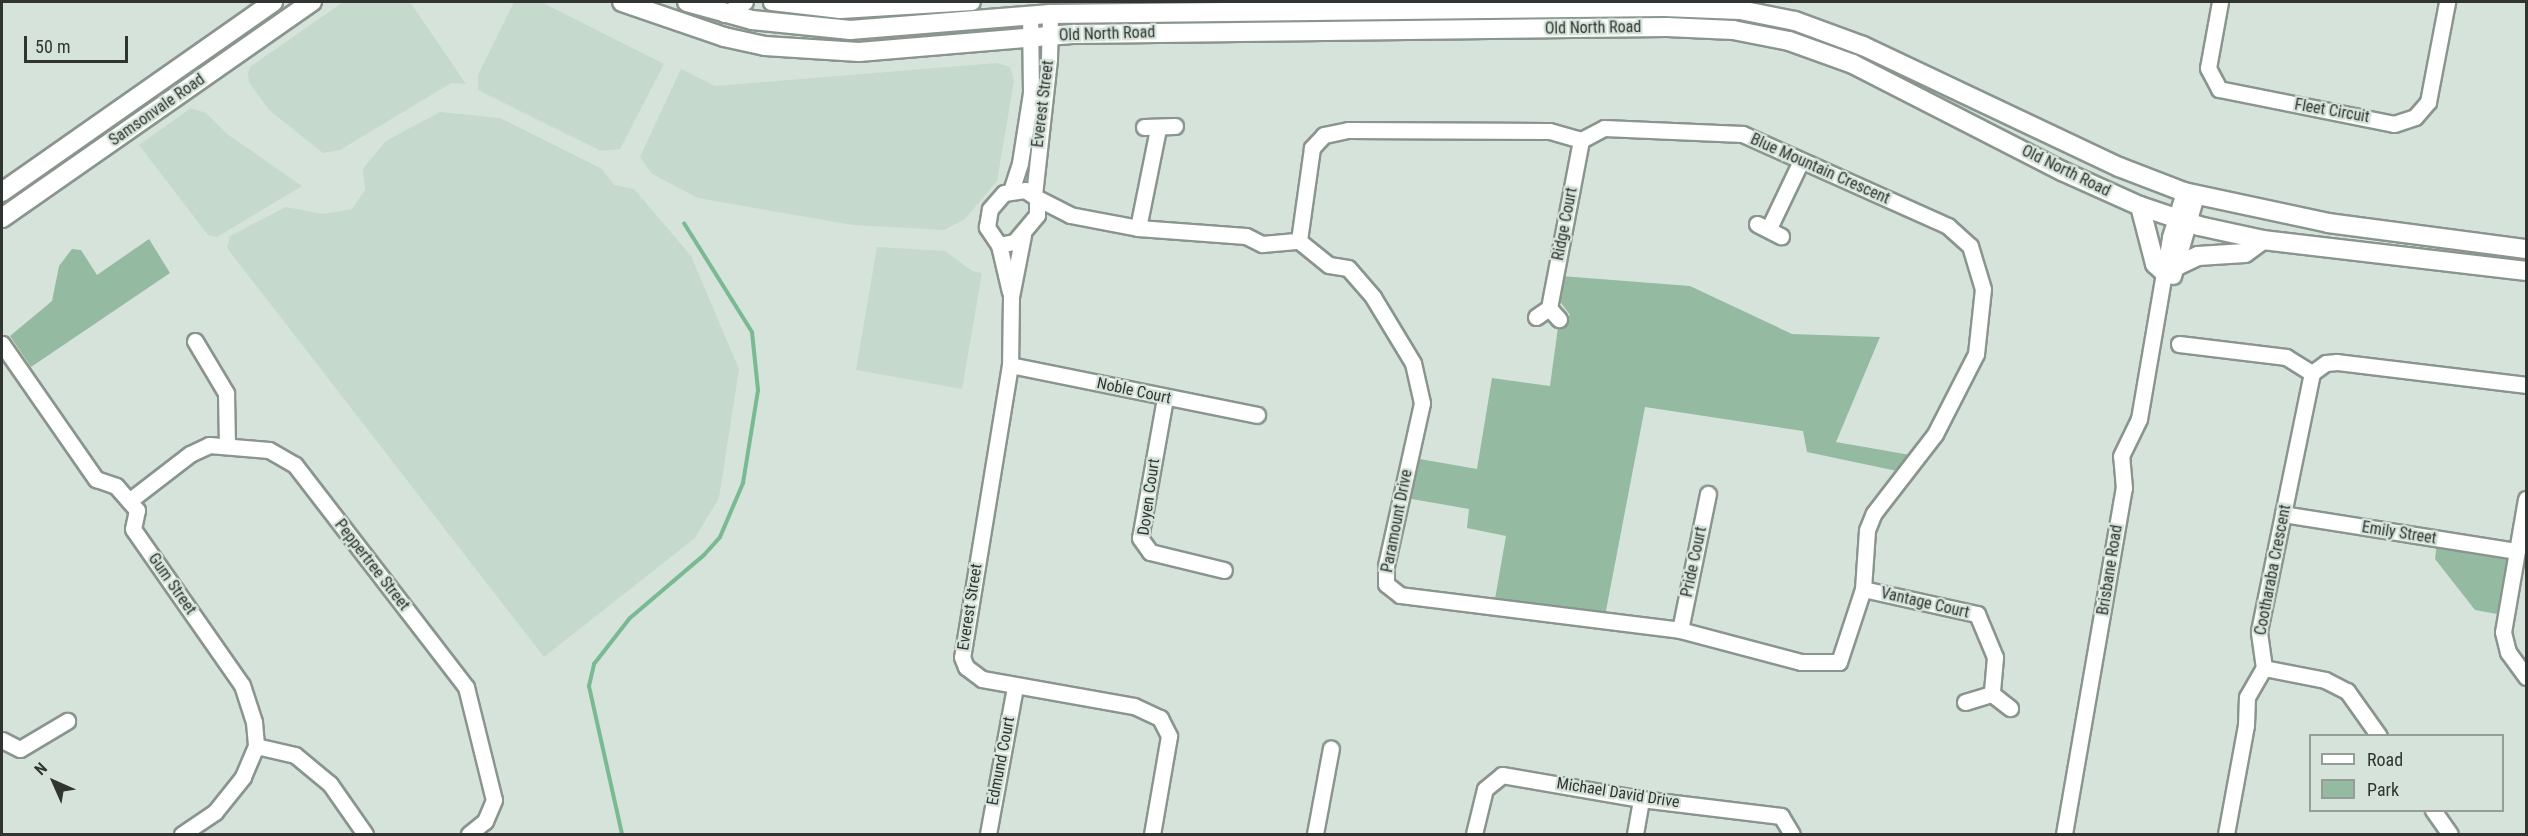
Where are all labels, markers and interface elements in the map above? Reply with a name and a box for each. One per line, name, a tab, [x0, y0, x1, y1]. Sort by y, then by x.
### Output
street label: Old North Road	[1545, 18, 1641, 38]
street label: Old North Road	[1059, 23, 1155, 45]
scale bar	[27, 24, 130, 62]
text: 50 m	[35, 36, 70, 57]
street label: Everest Street	[1028, 59, 1058, 149]
street label: Samsonvale Road	[105, 70, 209, 150]
street label: Fleet Circuit	[2293, 95, 2371, 127]
street label: Blue Mountain Crescent	[1747, 130, 1893, 208]
street label: Old North Road	[2018, 141, 2114, 201]
street label: Ridge Court	[1549, 186, 1581, 262]
street label: Noble Court	[1095, 374, 1173, 408]
street label: Doyen Court	[1134, 457, 1164, 537]
street label: Paramount Drive	[1378, 468, 1416, 574]
street label: Cootharaba Crescent	[2251, 503, 2295, 637]
street label: Peppertree Street	[330, 516, 414, 614]
street label: Emily Street	[2360, 518, 2438, 548]
street label: Brisbane Road	[2093, 523, 2127, 617]
street label: Pride Court	[1677, 525, 1711, 599]
street label: Gum Street	[144, 550, 200, 618]
street label: Everest Street	[954, 562, 986, 652]
street label: Vantage Court	[1879, 583, 1971, 623]
street label: Edmund Court	[983, 715, 1019, 807]
legend	[2309, 734, 2504, 812]
text: Road	[2367, 749, 2403, 770]
north arrow	[24, 752, 84, 812]
text: N	[31, 759, 51, 779]
street label: Michael David Drive	[1555, 774, 1681, 812]
text: Park	[2367, 779, 2399, 800]

